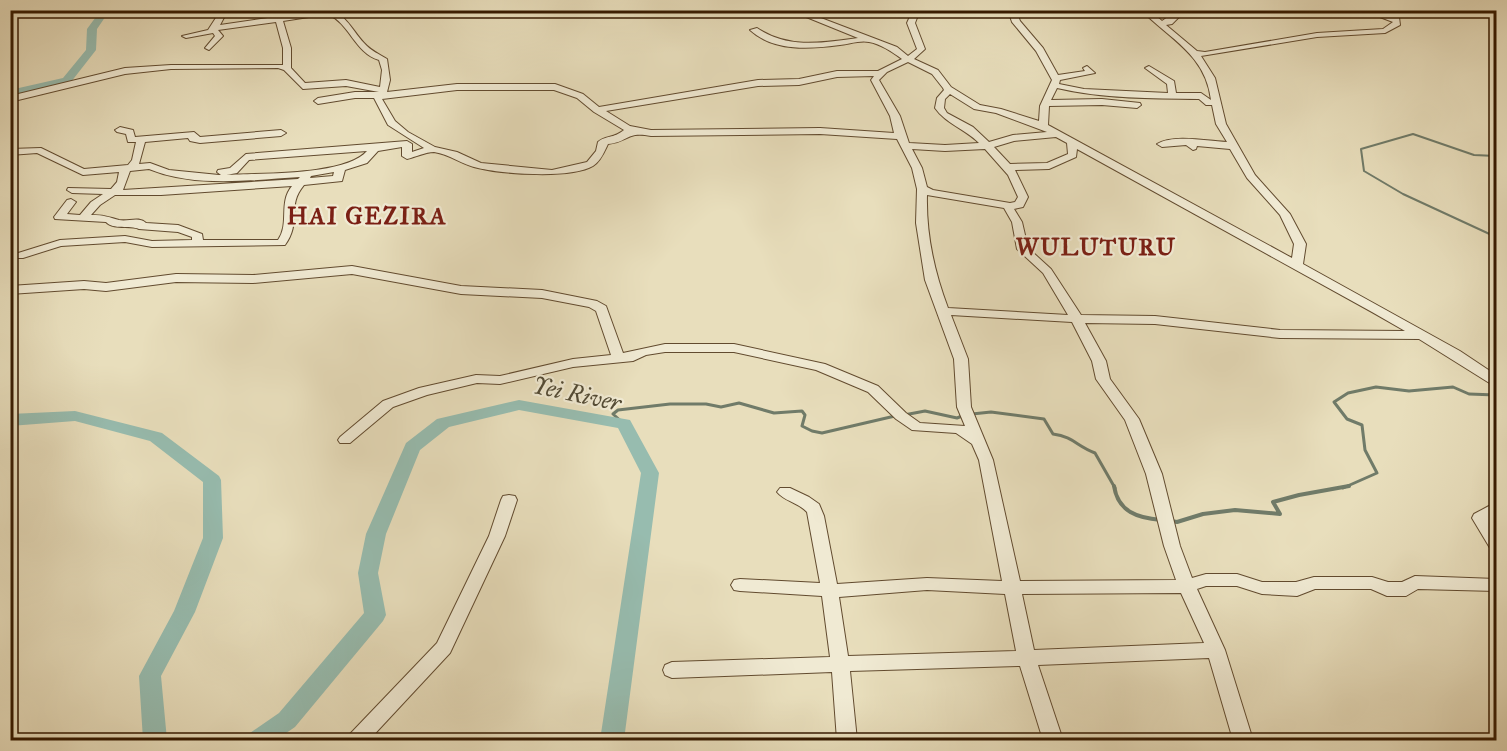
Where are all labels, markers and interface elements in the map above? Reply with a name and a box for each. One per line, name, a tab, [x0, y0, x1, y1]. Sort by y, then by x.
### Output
district label: HAI GEZIRA	[287, 201, 447, 231]
district label: WULUTURU	[1016, 232, 1176, 262]
water label: Yei River	[530, 370, 626, 418]

